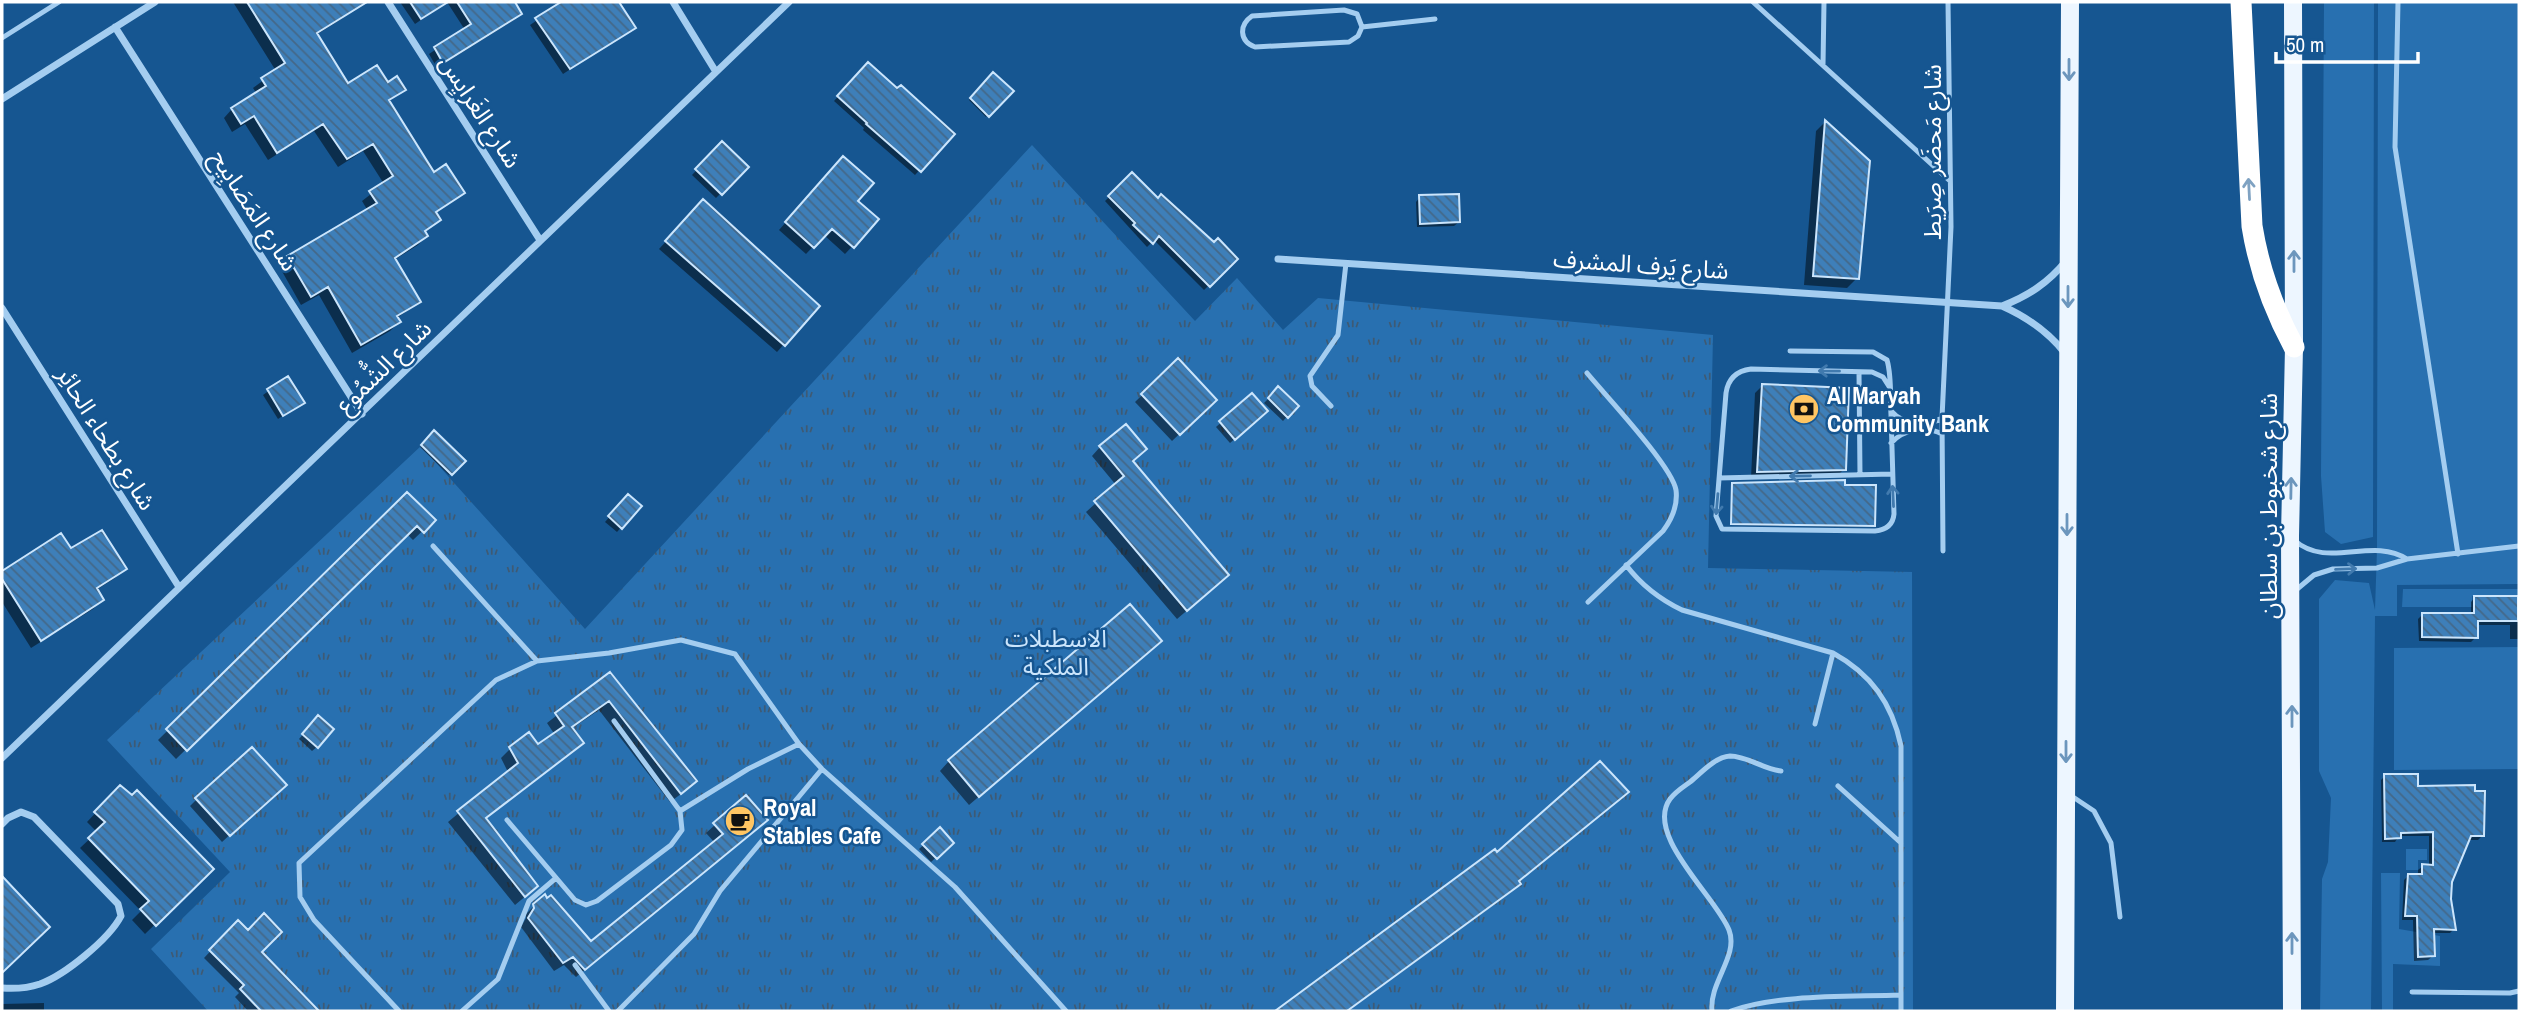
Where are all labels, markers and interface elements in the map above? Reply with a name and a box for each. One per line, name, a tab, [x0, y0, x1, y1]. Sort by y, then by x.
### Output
scale bar	[2276, 21, 2418, 65]
text: 50 m	[2286, 30, 2324, 59]
street label: شارع الغَرايِس	[430, 48, 530, 175]
one-way arrow	[2062, 58, 2076, 81]
street label: شارع مَحضَر صِرَيط	[1916, 64, 1950, 240]
street label: شارع المَصَابِيح	[202, 143, 306, 278]
one-way arrow	[2242, 178, 2255, 201]
street label: شارع يَرف المشرف	[1552, 242, 1730, 288]
one-way arrow	[2287, 249, 2301, 272]
one-way arrow	[2062, 286, 2075, 309]
street label: شارع الشُّمُوع	[324, 308, 439, 421]
street label: شارع بطحاء الحائِر	[48, 359, 164, 517]
one-way arrow	[1818, 364, 1841, 378]
place label: Al Maryah Community Bank	[1827, 379, 1989, 439]
bank icon: Al Maryah Community Bank	[1787, 392, 1821, 426]
street label: شارع شخبوط بن سلطان	[2252, 393, 2286, 619]
one-way arrow	[1788, 470, 1811, 483]
one-way arrow	[2285, 477, 2298, 500]
one-way arrow	[1887, 484, 1900, 507]
one-way arrow	[1710, 492, 1723, 515]
one-way arrow	[2060, 513, 2074, 536]
one-way arrow	[2334, 562, 2357, 576]
park label: الاسطبلات الملكية	[1005, 622, 1107, 682]
one-way arrow	[2285, 704, 2299, 727]
one-way arrow	[2059, 741, 2073, 764]
place label: Royal Stables Cafe	[763, 791, 881, 851]
cafe icon: Royal Stables Cafe	[723, 804, 757, 838]
one-way arrow	[2285, 932, 2299, 955]

